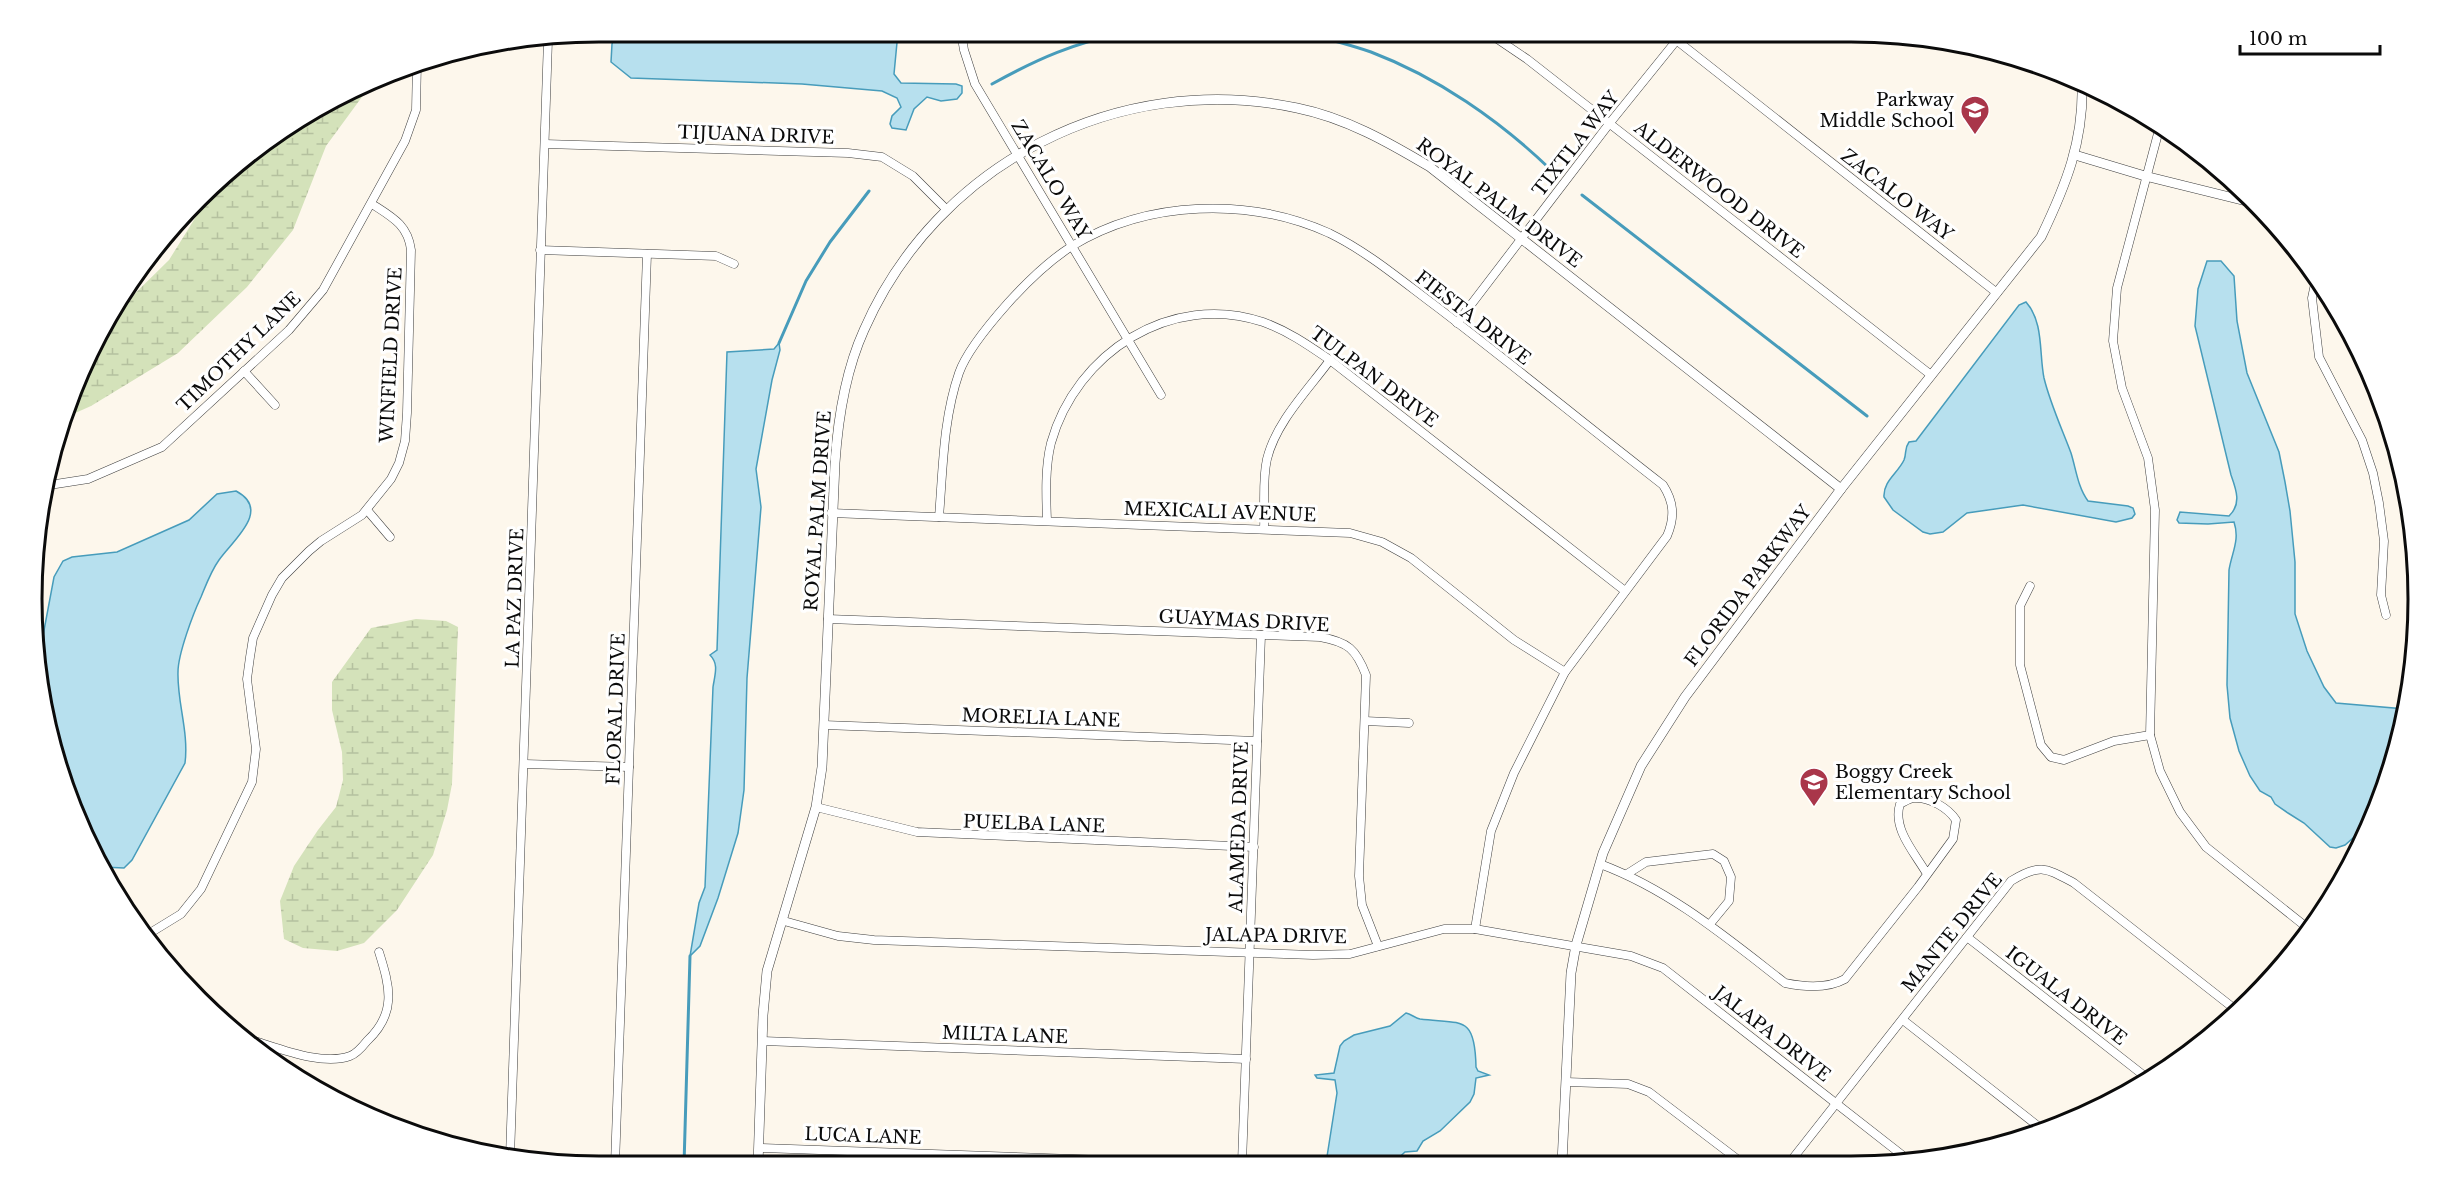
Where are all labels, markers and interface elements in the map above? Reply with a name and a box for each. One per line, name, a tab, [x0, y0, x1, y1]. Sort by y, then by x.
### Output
scale bar	[2240, 18, 2380, 56]
text: 100 m	[2249, 28, 2307, 50]
street label: TIXTLA WAY	[1528, 86, 1624, 201]
place label: Parkway Middle School	[1820, 89, 1954, 132]
school or university icon: Parkway Middle School	[1959, 94, 1991, 136]
street label: ZACALO WAY	[1007, 116, 1096, 245]
street label: ALDERWOOD DRIVE	[1629, 116, 1808, 263]
street label: TIJUANA DRIVE	[677, 121, 835, 149]
street label: ROYAL PALM DRIVE	[1412, 134, 1586, 272]
street label: ZACALO WAY	[1837, 145, 1958, 246]
street label: WINFIELD DRIVE	[375, 266, 407, 445]
street label: FIESTA DRIVE	[1411, 266, 1535, 370]
street label: TIMOTHY LANE	[173, 287, 305, 417]
street label: TULPAN DRIVE	[1306, 322, 1442, 432]
street label: ROYAL PALM DRIVE	[800, 410, 836, 612]
street label: MEXICALI AVENUE	[1123, 498, 1317, 526]
street label: FLORIDA PARKWAY	[1680, 500, 1816, 671]
street label: LA PAZ DRIVE	[502, 528, 528, 668]
street label: GUAYMAS DRIVE	[1158, 606, 1330, 636]
street label: FLORAL DRIVE	[602, 633, 630, 785]
street label: MORELIA LANE	[961, 704, 1121, 732]
street label: ALAMEDA DRIVE	[1225, 741, 1253, 914]
place label: Boggy Creek Elementary School	[1835, 761, 2011, 804]
school or university icon: Boggy Creek Elementary School	[1798, 766, 1830, 808]
street label: PUELBA LANE	[963, 811, 1105, 837]
street label: MANTE DRIVE	[1897, 869, 2007, 997]
street label: JALAPA DRIVE	[1203, 924, 1347, 948]
street label: IGUALA DRIVE	[2001, 942, 2131, 1050]
street label: JALAPA DRIVE	[1708, 980, 1835, 1086]
street label: MILTA LANE	[942, 1022, 1068, 1048]
street label: LUCA LANE	[804, 1123, 922, 1149]

